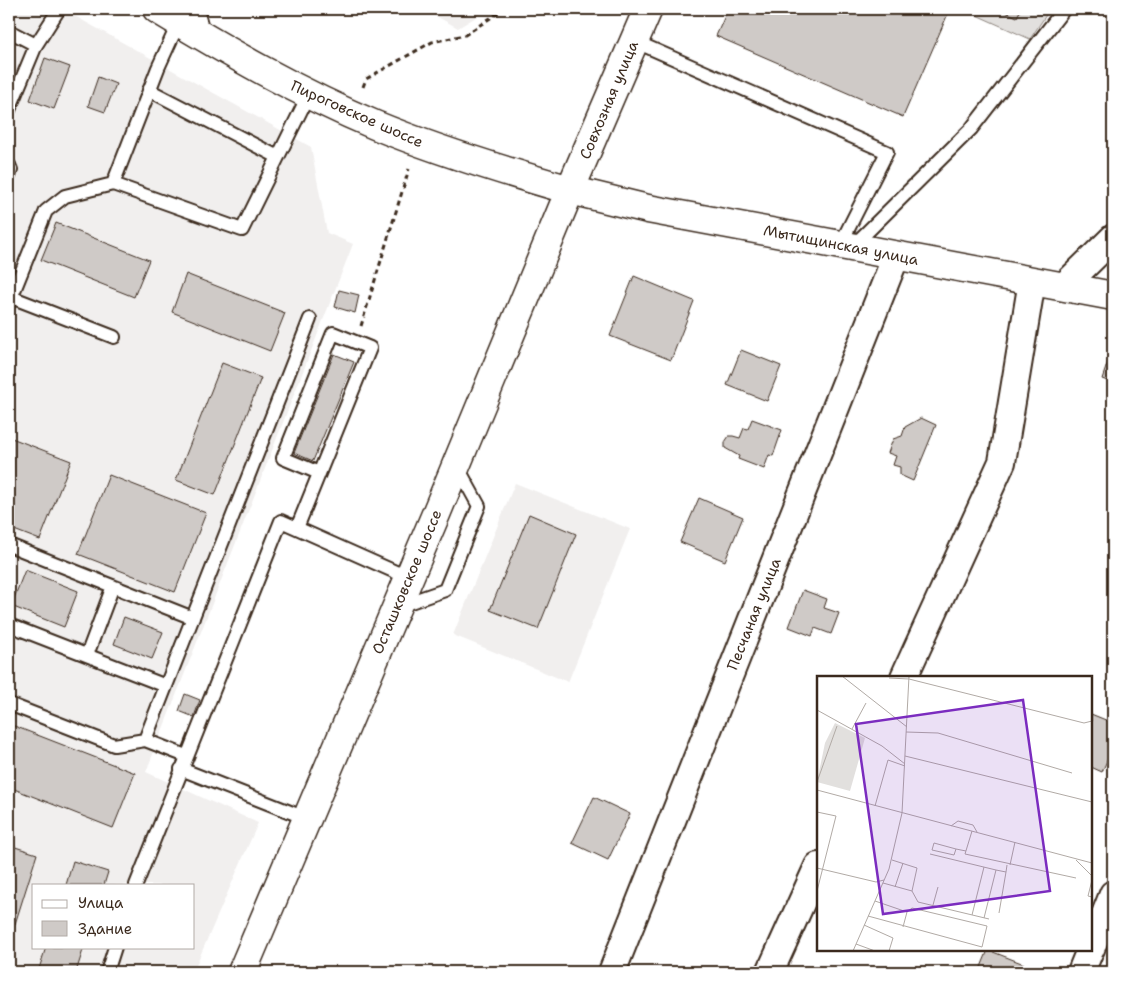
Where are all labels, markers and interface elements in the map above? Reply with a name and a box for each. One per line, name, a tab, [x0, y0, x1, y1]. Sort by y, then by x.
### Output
street label: Совхозная улица	[575, 37, 643, 162]
street label: Пироговское шоссе	[288, 76, 426, 152]
street label: Мытищинская улица	[762, 220, 921, 270]
street label: Осташковское шоссе	[367, 507, 447, 657]
street label: Песчаная улица	[722, 554, 786, 673]
inset map	[817, 676, 1092, 951]
legend	[32, 884, 195, 948]
text: Улица	[78, 893, 124, 913]
text: Здание	[78, 919, 132, 939]

